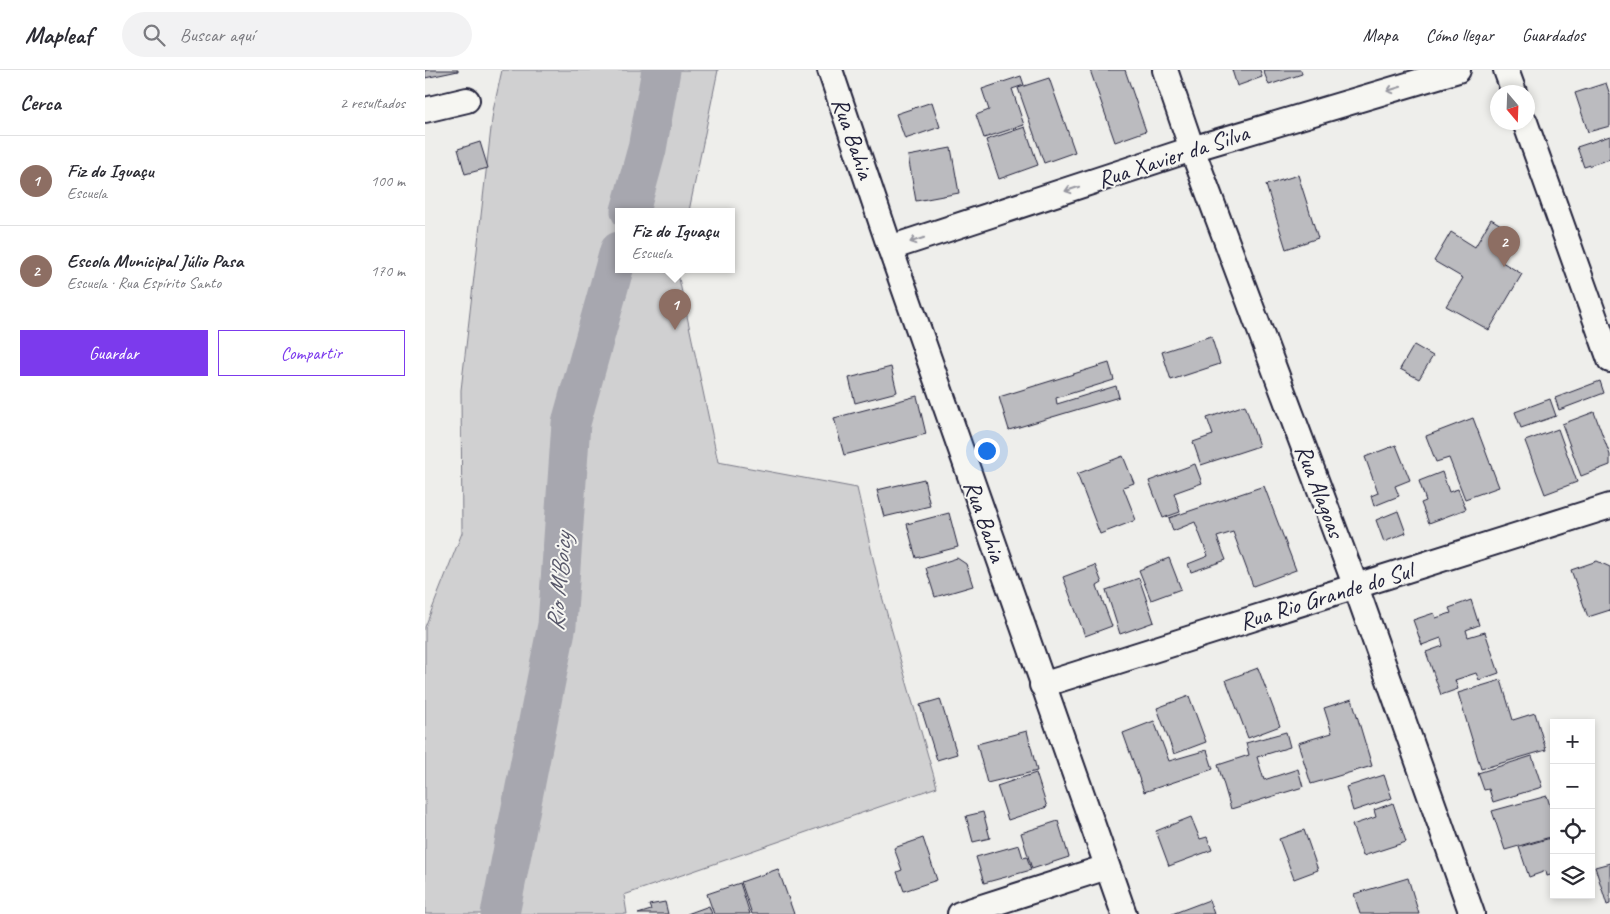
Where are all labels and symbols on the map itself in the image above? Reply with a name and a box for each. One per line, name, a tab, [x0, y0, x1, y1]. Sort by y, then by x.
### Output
one-way arrow	[1387, 84, 1403, 94]
north arrow	[1490, 85, 1535, 130]
street label: Rua Bahia	[825, 93, 881, 184]
street label: Rua Xavier da Silva	[1094, 117, 1254, 195]
one-way arrow	[1064, 184, 1080, 194]
pin: 2	[1488, 226, 1520, 267]
one-way arrow	[910, 235, 926, 245]
pin: 1	[659, 289, 691, 330]
your location	[974, 438, 1000, 464]
street label: Rua Alagoas	[1289, 440, 1352, 543]
street label: Rua Bahia	[957, 476, 1013, 567]
water label: Rio M'Boicy	[539, 527, 580, 632]
street label: Rua Rio Grande do Sul	[1236, 554, 1420, 637]

